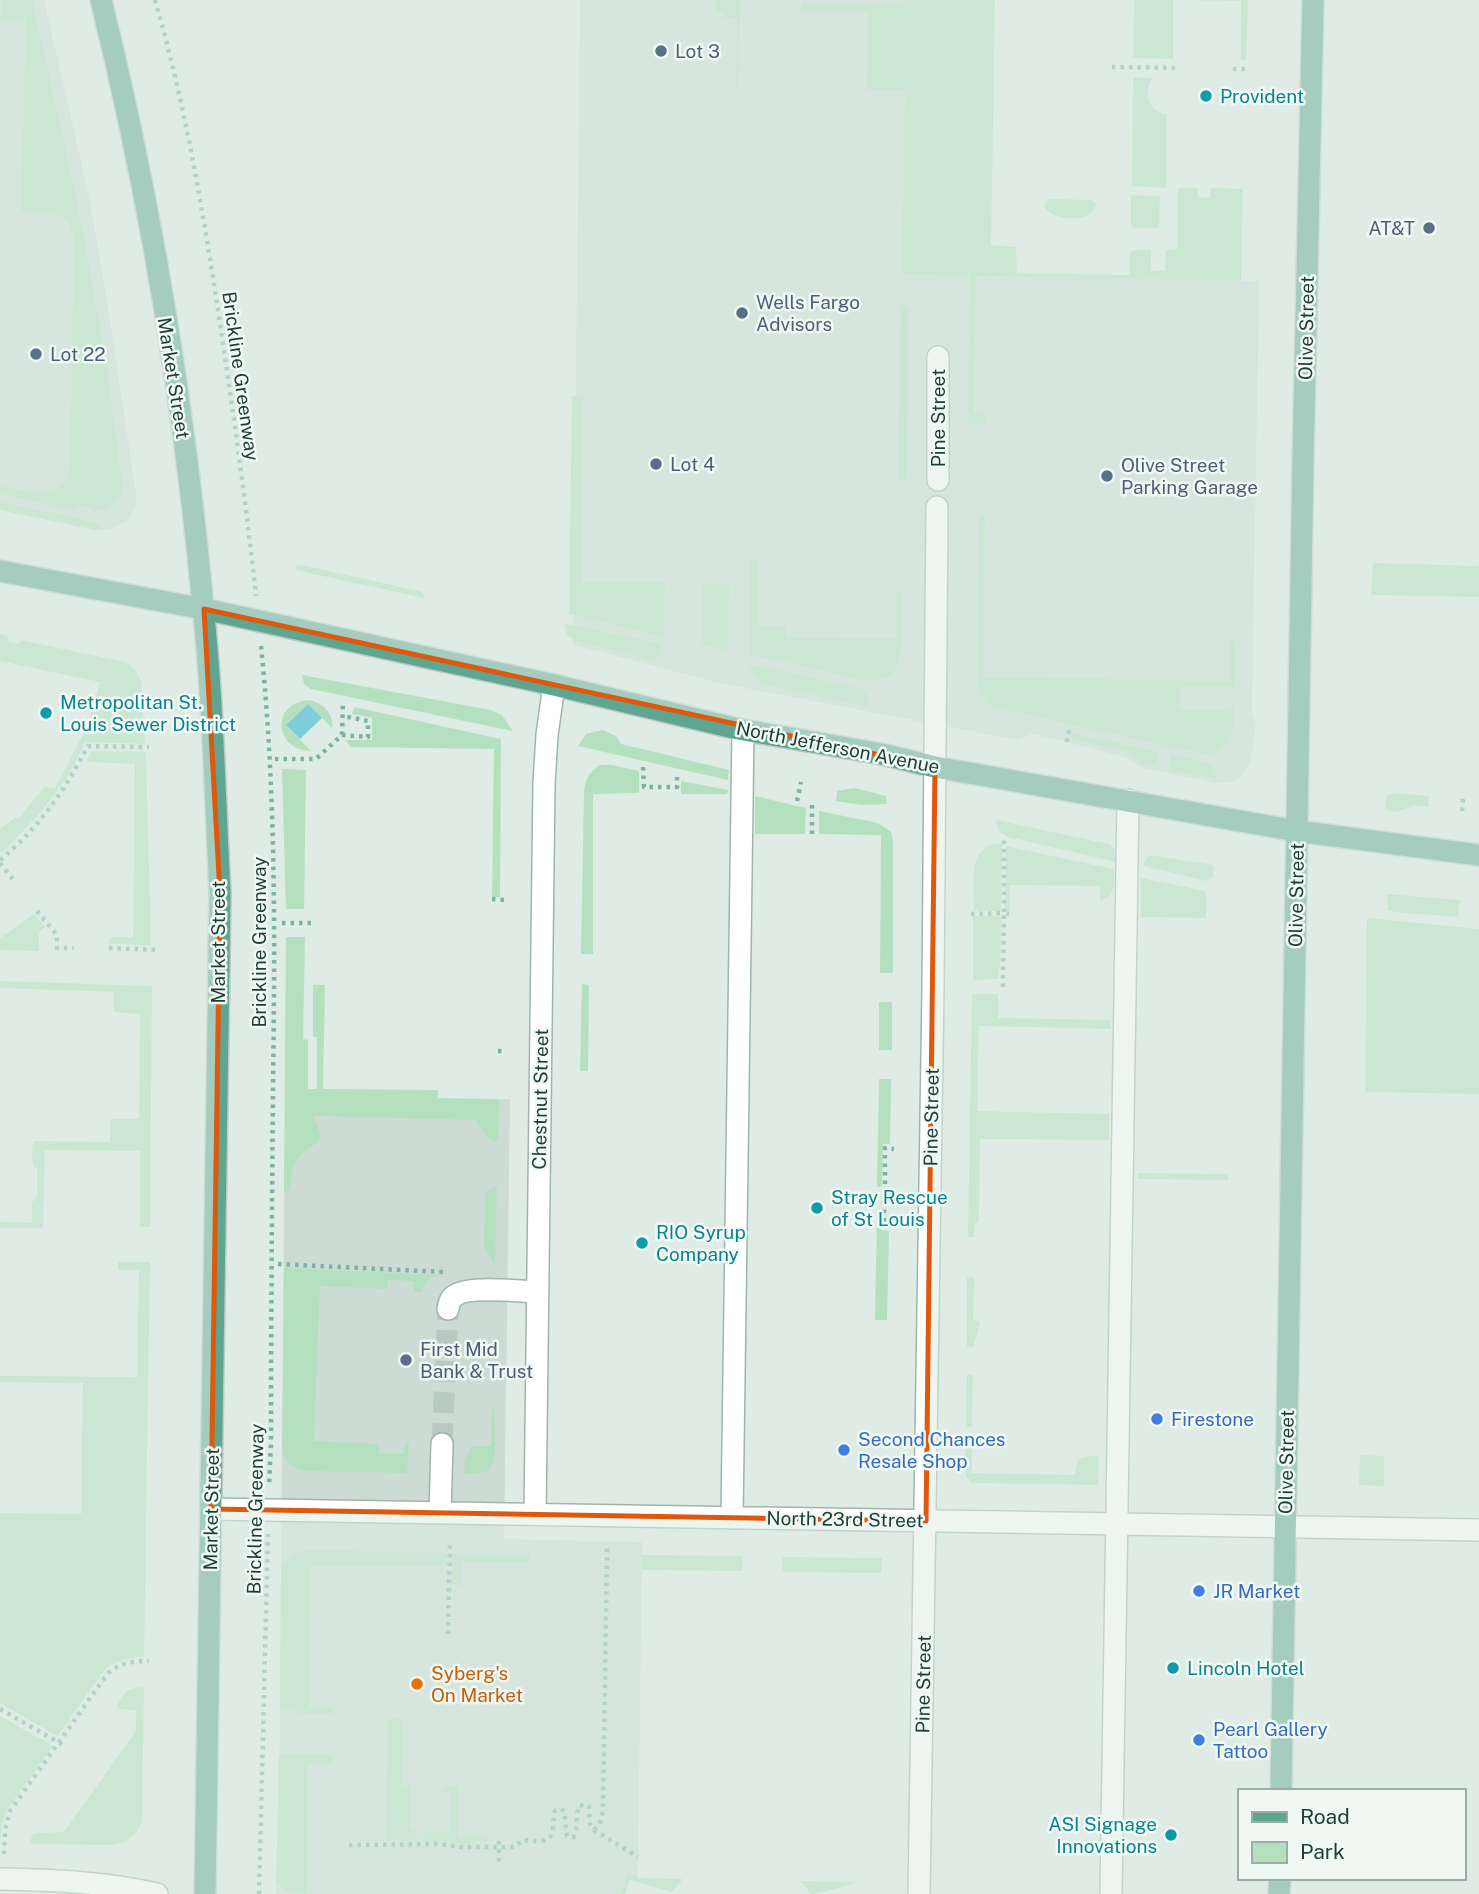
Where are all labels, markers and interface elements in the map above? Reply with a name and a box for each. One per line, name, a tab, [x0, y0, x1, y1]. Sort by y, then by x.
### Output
place label: Lot 3	[675, 40, 720, 62]
marker: Lot 3	[653, 43, 669, 59]
place label: Provident	[1220, 85, 1304, 107]
marker: Provident	[1198, 88, 1214, 104]
place label: AT&T	[1368, 217, 1415, 239]
marker: AT&T	[1421, 220, 1437, 236]
street label: Olive Street	[1294, 276, 1318, 380]
street label: Brickline Greenway	[218, 290, 264, 462]
place label: Wells Fargo Advisors	[756, 291, 860, 335]
marker: Wells Fargo Advisors	[734, 305, 750, 321]
street label: Market Street	[154, 316, 194, 440]
place label: Lot 22	[50, 343, 106, 365]
marker: Lot 22	[28, 346, 44, 362]
street label: Pine Street	[927, 369, 949, 467]
place label: Lot 4	[670, 453, 715, 475]
place label: Olive Street Parking Garage	[1121, 454, 1258, 498]
marker: Lot 4	[648, 456, 664, 472]
marker: Olive Street Parking Garage	[1099, 468, 1115, 484]
place label: Metropolitan St. Louis Sewer District	[60, 691, 236, 735]
marker: Metropolitan St. Louis Sewer District	[38, 705, 54, 721]
street label: North Jefferson Avenue	[734, 716, 942, 778]
street label: Olive Street	[1284, 843, 1308, 947]
street label: Brickline Greenway	[248, 857, 270, 1027]
street label: Market Street	[207, 881, 229, 1003]
street label: Chestnut Street	[528, 1028, 552, 1170]
street label: Pine Street	[919, 1067, 943, 1167]
place label: Stray Rescue of St Louis	[831, 1186, 948, 1230]
marker: Stray Rescue of St Louis	[809, 1200, 825, 1216]
place label: RIO Syrup Company	[656, 1221, 746, 1265]
marker: RIO Syrup Company	[634, 1235, 650, 1251]
place label: First Mid Bank & Trust	[420, 1338, 533, 1382]
marker: First Mid Bank & Trust	[398, 1352, 414, 1368]
place label: Firestone	[1171, 1408, 1254, 1430]
street label: Olive Street	[1274, 1410, 1298, 1514]
marker: Firestone	[1149, 1411, 1165, 1427]
street label: Brickline Greenway	[243, 1423, 267, 1595]
place label: Second Chances Resale Shop	[858, 1428, 1005, 1472]
marker: Second Chances Resale Shop	[836, 1442, 852, 1458]
street label: Market Street	[199, 1447, 223, 1571]
street label: North 23rd Street	[766, 1507, 924, 1531]
place label: JR Market	[1213, 1580, 1301, 1602]
marker: JR Market	[1191, 1583, 1207, 1599]
street label: Pine Street	[911, 1634, 935, 1734]
place label: Lincoln Hotel	[1187, 1657, 1304, 1679]
marker: Lincoln Hotel	[1165, 1660, 1181, 1676]
place label: Syberg's On Market	[431, 1662, 523, 1706]
marker: Syberg's On Market	[409, 1676, 425, 1692]
place label: Pearl Gallery Tattoo	[1213, 1718, 1328, 1762]
marker: Pearl Gallery Tattoo	[1191, 1732, 1207, 1748]
legend	[1238, 1789, 1465, 1880]
text: Road	[1300, 1804, 1350, 1829]
place label: ASI Signage Innovations	[1048, 1813, 1157, 1857]
marker: ASI Signage Innovations	[1163, 1827, 1179, 1843]
text: Park	[1300, 1839, 1345, 1864]

